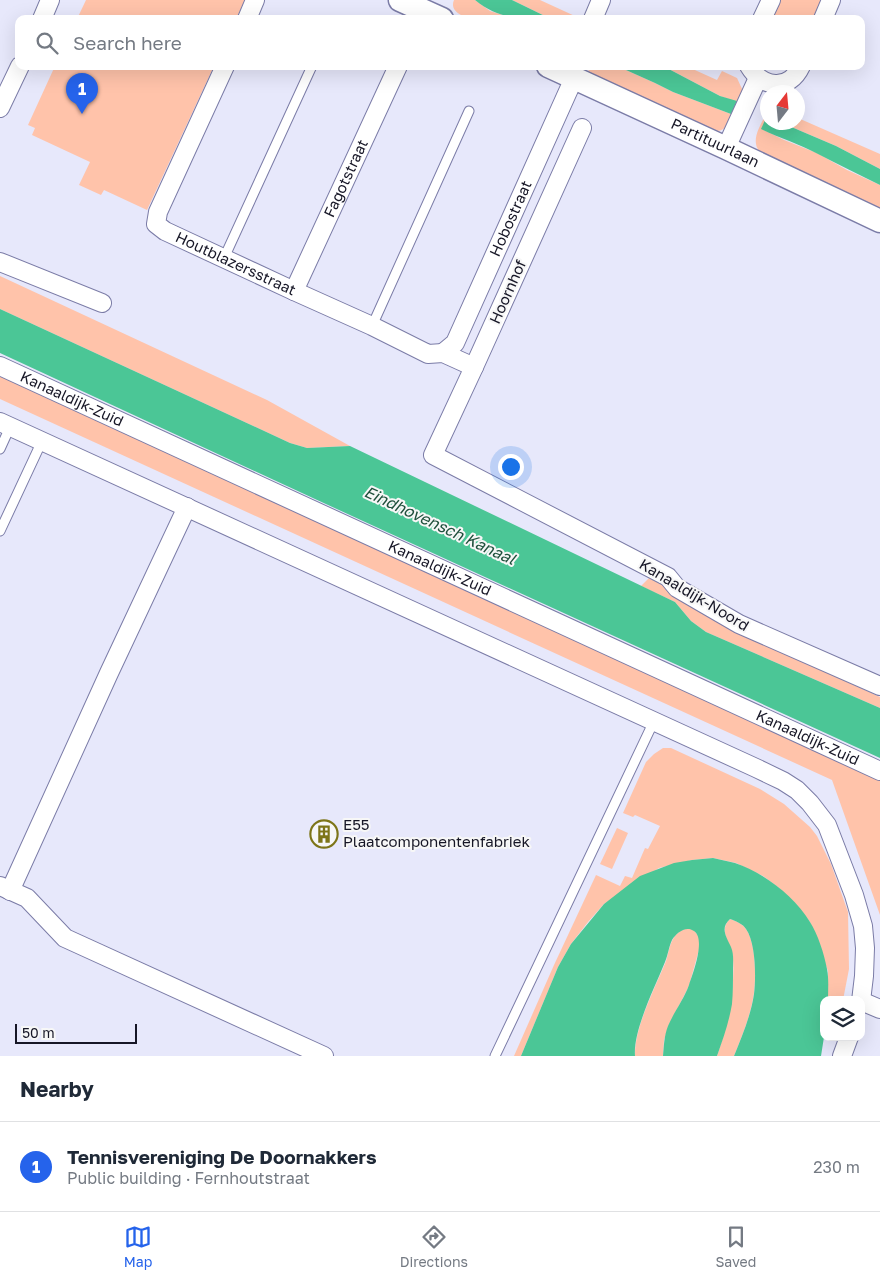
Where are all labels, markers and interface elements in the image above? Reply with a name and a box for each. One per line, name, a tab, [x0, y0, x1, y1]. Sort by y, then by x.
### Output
search box	[15, 15, 865, 70]
icon: search	[33, 29, 61, 57]
text: Search here	[73, 31, 182, 54]
pin: 1	[66, 73, 98, 114]
north arrow	[760, 85, 805, 130]
street label: Partituurlaan	[668, 114, 763, 171]
street label: Fagotstraat	[319, 136, 371, 220]
street label: Hobostraat	[485, 177, 535, 259]
street label: Houtblazersstraat	[173, 227, 299, 299]
street label: Hoornhof	[485, 256, 529, 326]
street label: Kanaaldijk-Zuid	[18, 367, 127, 430]
your location	[498, 454, 524, 480]
water label: Eindhovensch Kanaal	[361, 481, 520, 569]
street label: Kanaaldijk-Zuid	[386, 536, 494, 599]
street label: Kanaaldijk-Noord	[636, 554, 753, 634]
street label: Kanaaldijk-Zuid	[754, 705, 862, 768]
place label: E55 Plaatcomponentenfabriek	[343, 815, 530, 850]
building icon: E55 Plaatcomponentenfabriek	[309, 819, 339, 849]
map controls	[820, 996, 865, 1041]
button: layers	[820, 996, 865, 1041]
scale bar	[15, 1021, 138, 1044]
text: 50 m	[22, 1024, 55, 1041]
text: Nearby	[20, 1076, 94, 1102]
text: Tennisvereniging De Doornakkers	[67, 1145, 377, 1168]
text: 1	[32, 1157, 40, 1177]
text: 230 m	[813, 1157, 860, 1177]
text: Public building · Fernhoutstraat	[67, 1168, 310, 1188]
tab: Map	[124, 1223, 152, 1270]
tab: Directions	[400, 1223, 468, 1270]
tab: Saved	[715, 1223, 756, 1270]

